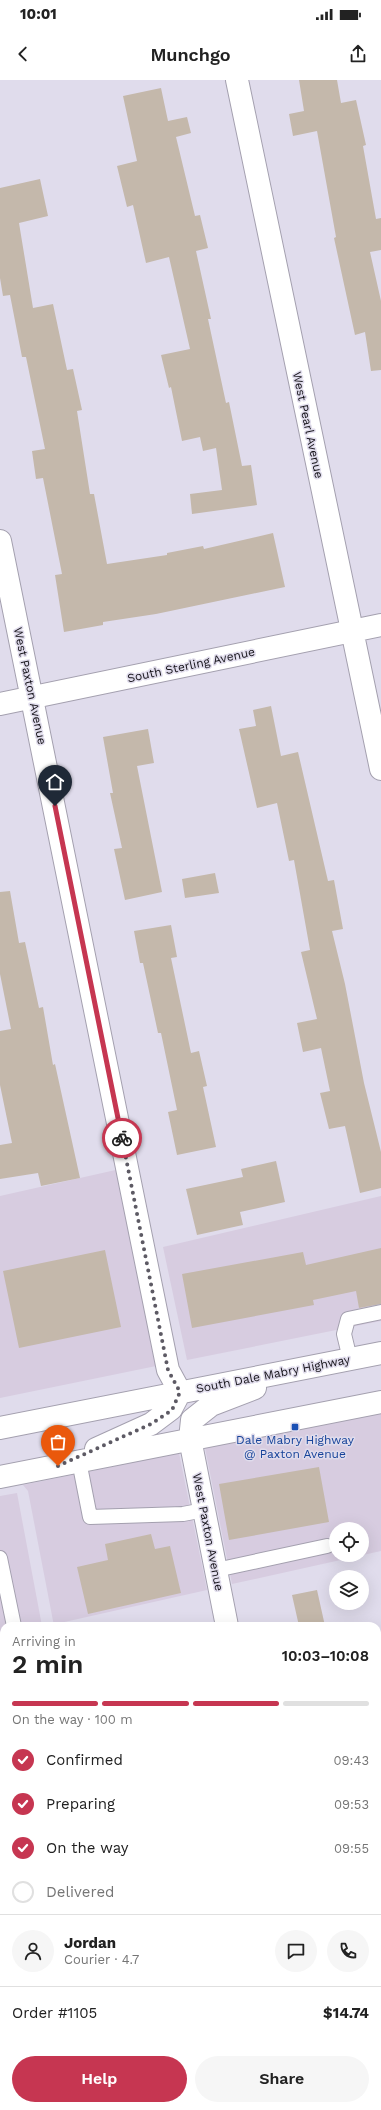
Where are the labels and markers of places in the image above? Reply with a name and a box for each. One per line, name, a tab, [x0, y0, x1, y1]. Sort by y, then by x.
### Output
pin	[38, 765, 72, 806]
marker: Dale Mabry Highway @ Paxton Avenue	[290, 1422, 300, 1432]
pin	[41, 1425, 75, 1466]
place label: Dale Mabry Highway @ Paxton Avenue	[236, 1433, 355, 1461]

